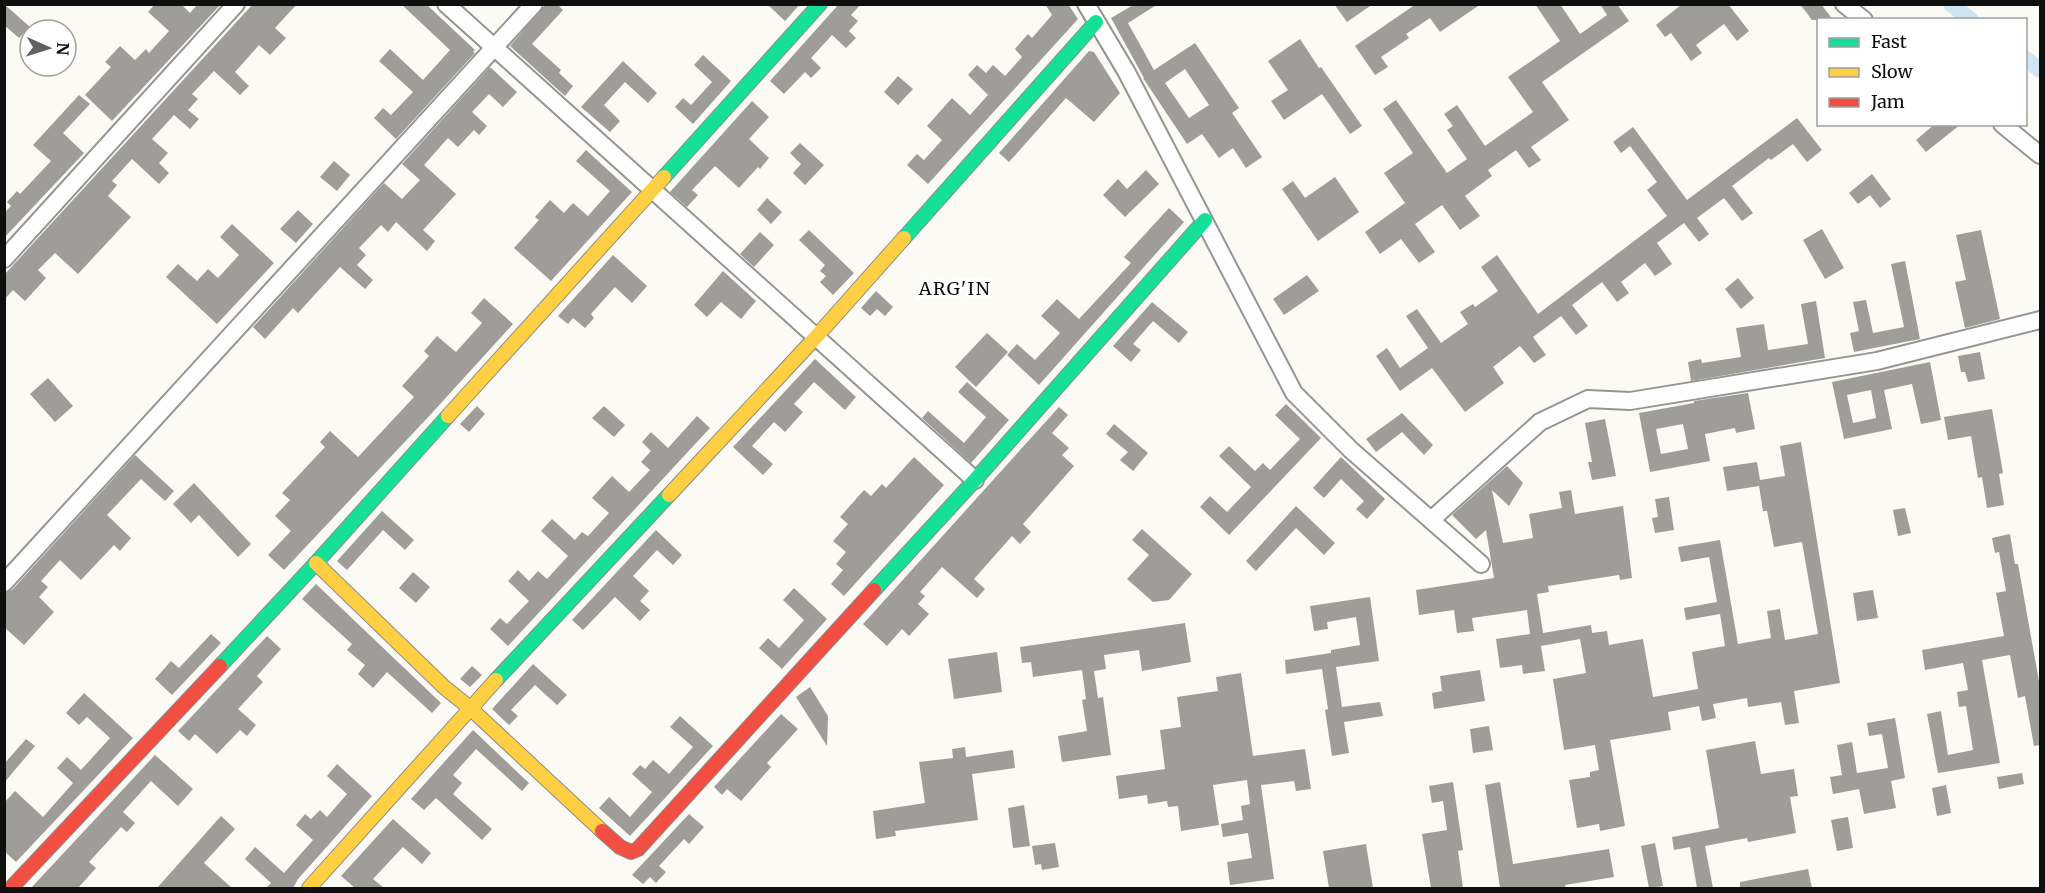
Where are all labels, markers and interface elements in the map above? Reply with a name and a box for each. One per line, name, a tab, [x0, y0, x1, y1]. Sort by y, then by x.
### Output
north arrow	[18, 18, 78, 78]
legend	[1817, 18, 2027, 126]
text: Fast	[1871, 30, 1907, 53]
text: N	[53, 42, 73, 56]
text: Slow	[1871, 60, 1914, 83]
text: Jam	[1870, 90, 1905, 113]
district label: ARG'IN	[918, 277, 991, 300]

